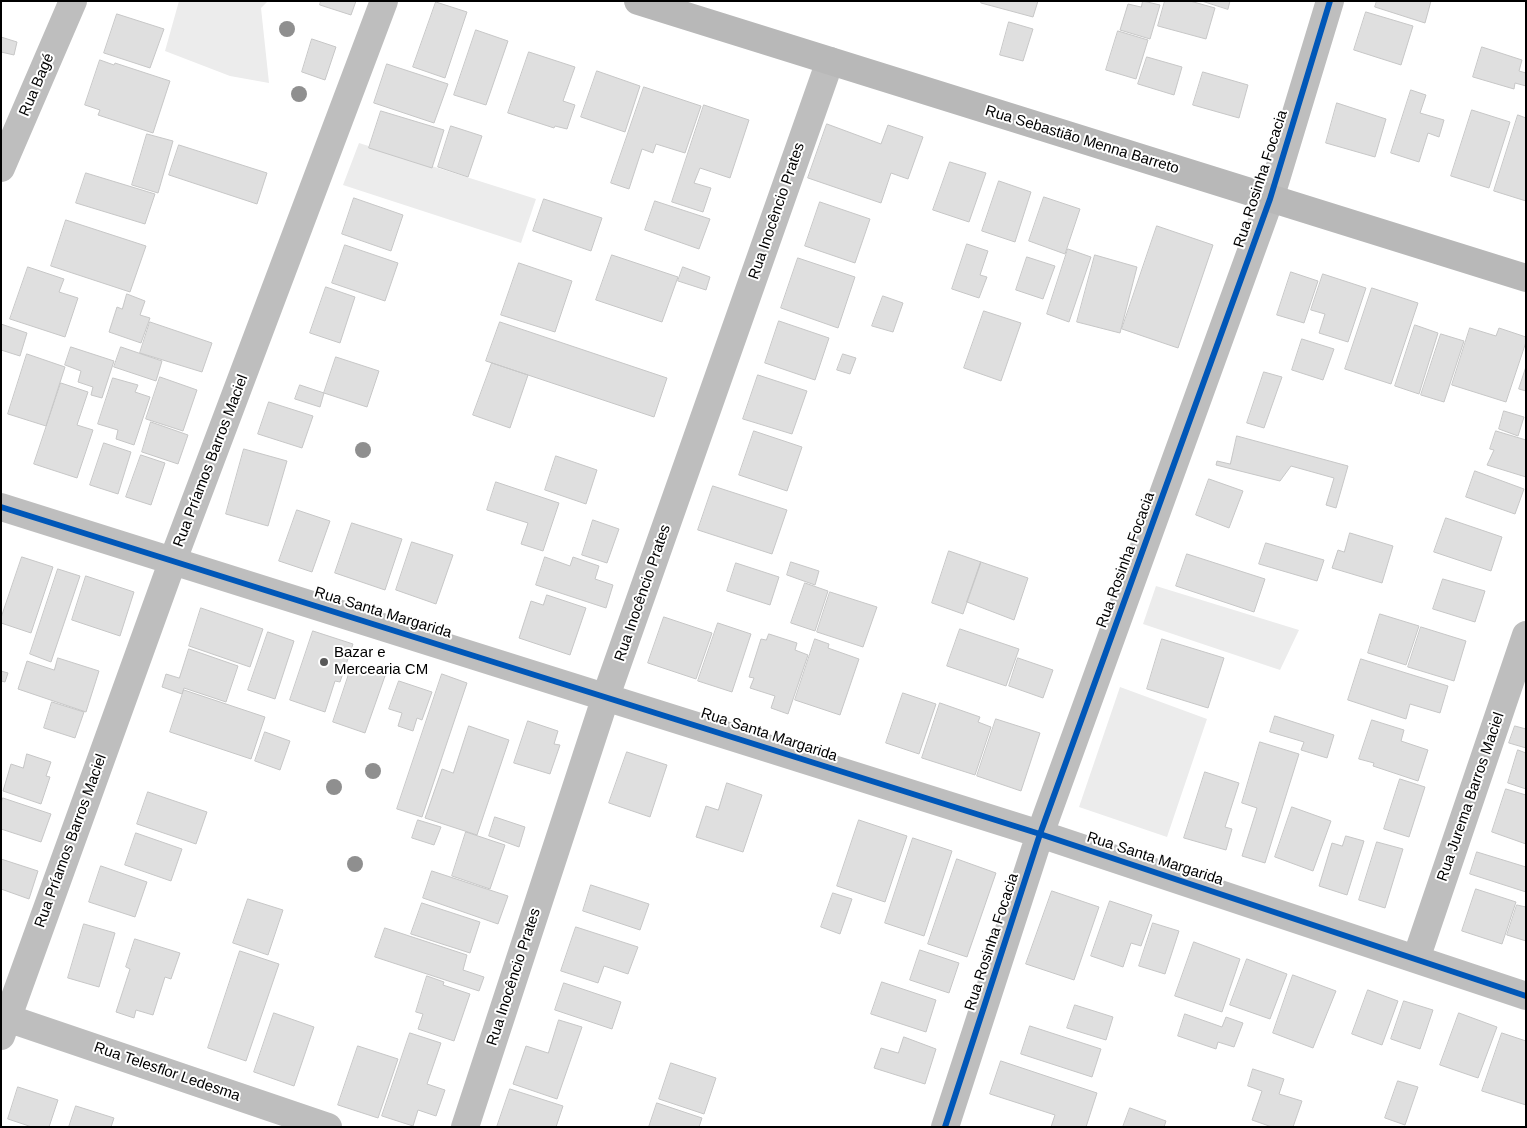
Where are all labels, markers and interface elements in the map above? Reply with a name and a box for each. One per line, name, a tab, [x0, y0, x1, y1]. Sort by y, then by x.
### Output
street label: Rua Bagé	[16, 51, 58, 119]
street label: Rua Sebastião Menna Barreto	[983, 102, 1181, 178]
street label: Rua Rosinha Focacia	[1230, 108, 1292, 250]
street label: Rua Inocêncio Prates	[745, 140, 809, 282]
street label: Rua Príamos Barros Maciel	[170, 372, 252, 550]
street label: Rua Rosinha Focacia	[1093, 490, 1159, 630]
street label: Rua Inocêncio Prates	[611, 522, 675, 664]
street label: Rua Santa Margarida	[312, 584, 454, 642]
place label: Bazar e Mercearia CM	[334, 644, 428, 679]
marker: Bazar e Mercearia CM	[318, 656, 330, 668]
street label: Rua Santa Margarida	[698, 704, 840, 766]
street label: Rua Jurema Barros Maciel	[1434, 710, 1508, 884]
street label: Rua Príamos Barros Maciel	[31, 752, 111, 930]
street label: Rua Santa Margarida	[1084, 828, 1226, 890]
street label: Rua Rosinha Focacia	[961, 871, 1023, 1013]
street label: Rua Inocêncio Prates	[483, 906, 545, 1048]
street label: Rua Telesflor Ledesma	[92, 1039, 242, 1105]

